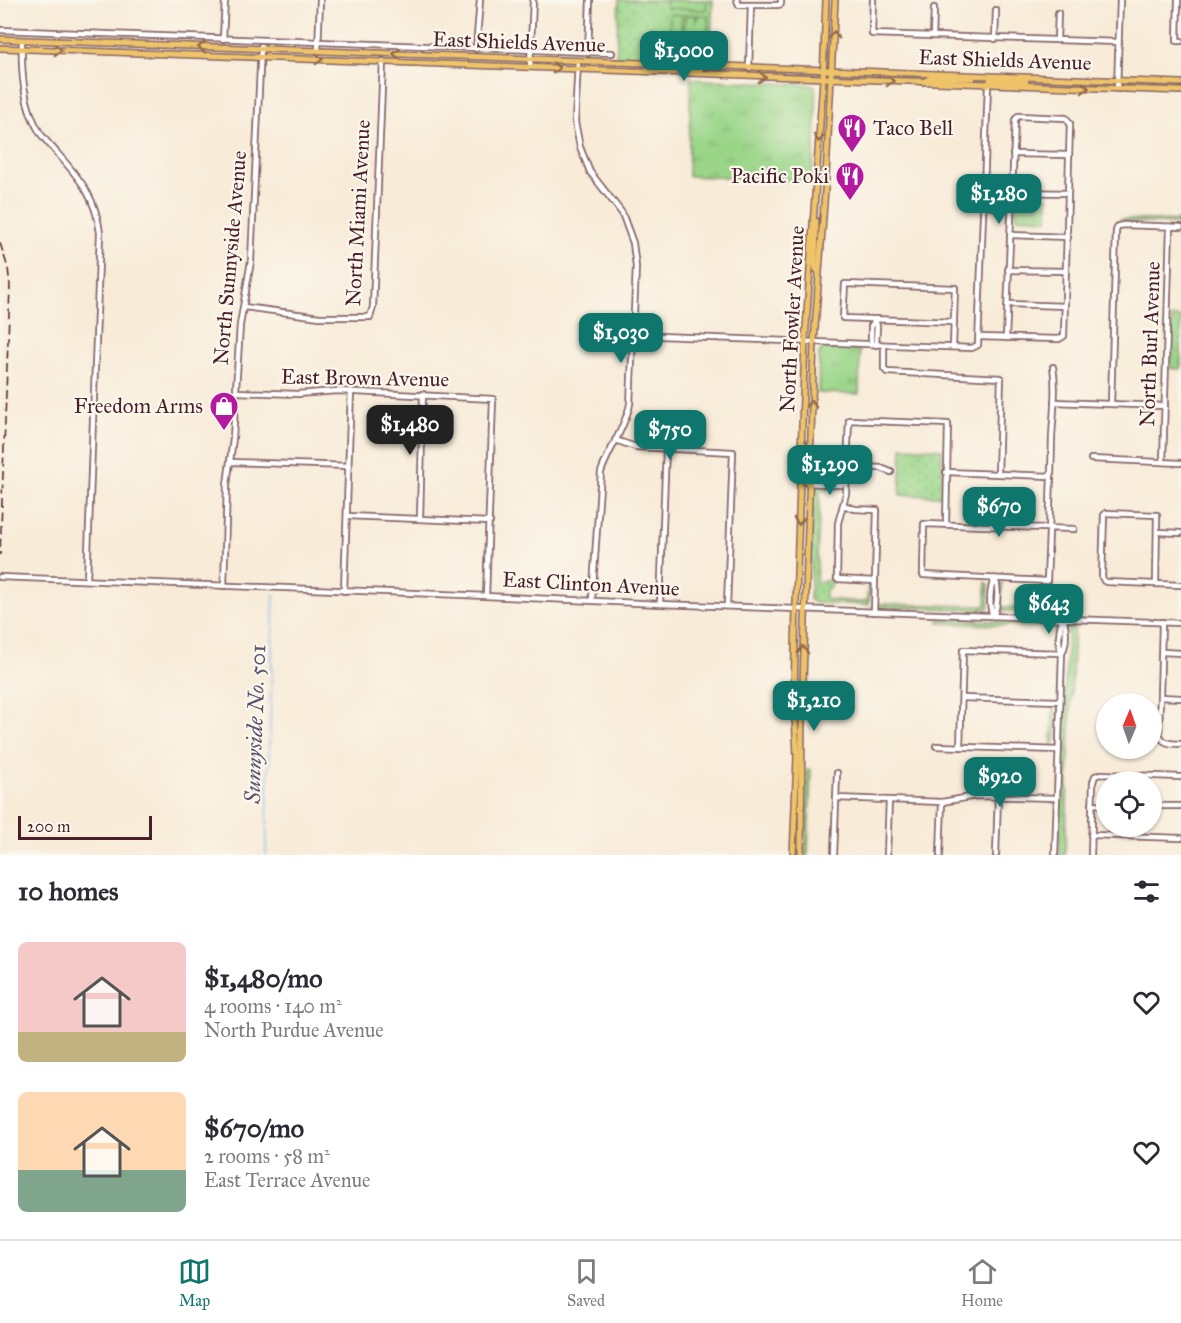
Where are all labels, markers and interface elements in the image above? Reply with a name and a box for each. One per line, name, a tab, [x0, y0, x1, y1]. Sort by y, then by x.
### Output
street label: East Shields Avenue	[432, 26, 606, 58]
pin: $1,000	[635, 31, 733, 82]
one-way arrow	[827, 31, 840, 40]
text: $1,000	[654, 38, 714, 62]
one-way arrow	[198, 40, 207, 53]
one-way arrow	[54, 44, 63, 56]
street label: East Shields Avenue	[918, 44, 1092, 76]
one-way arrow	[393, 47, 402, 60]
one-way arrow	[315, 53, 324, 65]
one-way arrow	[552, 62, 561, 75]
one-way arrow	[757, 70, 766, 83]
one-way arrow	[886, 75, 895, 88]
one-way arrow	[1080, 81, 1089, 94]
restaurant icon: Taco Bell	[836, 112, 868, 154]
place label: Taco Bell	[873, 115, 953, 141]
street label: North Miami Avenue	[340, 119, 376, 307]
one-way arrow	[813, 133, 826, 142]
street label: North Sunnyside Avenue	[208, 149, 252, 366]
restaurant icon: Pacific Poki	[834, 160, 866, 202]
place label: Pacific Poki	[731, 163, 829, 189]
pin: $1,280	[950, 174, 1048, 225]
text: $1,280	[970, 181, 1028, 205]
street label: North Fowler Avenue	[774, 225, 810, 413]
street label: North Burl Avenue	[1134, 260, 1166, 427]
pin: $1,030	[572, 313, 670, 364]
text: $1,030	[593, 320, 649, 344]
street label: East Brown Avenue	[281, 364, 450, 392]
shop icon: Freedom Arms	[208, 390, 240, 432]
place label: Freedom Arms	[74, 393, 203, 419]
one-way arrow	[805, 399, 818, 408]
pin: $1,480	[361, 405, 459, 456]
pin: $750	[634, 410, 706, 461]
text: $1,480	[381, 412, 439, 436]
text: $750	[648, 417, 692, 441]
pin: $1,290	[781, 445, 879, 496]
text: $1,290	[801, 452, 859, 476]
pin: $670	[963, 487, 1035, 538]
text: $670	[977, 494, 1021, 518]
one-way arrow	[792, 517, 805, 526]
street label: East Clinton Avenue	[502, 566, 681, 602]
pin: $643	[1013, 584, 1085, 635]
text: $643	[1028, 591, 1070, 615]
water label: Sunnyside No. 501	[239, 644, 271, 805]
one-way arrow	[797, 645, 810, 654]
pin: $1,210	[765, 681, 863, 732]
text: $1,210	[787, 688, 841, 712]
north arrow	[1096, 693, 1162, 759]
map controls	[1096, 693, 1162, 837]
pin: $920	[964, 757, 1036, 808]
text: $920	[978, 764, 1022, 788]
button: locate	[1096, 771, 1162, 837]
scale bar	[18, 813, 152, 840]
text: 200 m	[27, 817, 70, 836]
text: 10 homes	[18, 875, 119, 907]
icon: filters	[1130, 875, 1163, 908]
text: $1,480/mo	[204, 962, 323, 994]
icon: home	[66, 966, 138, 1038]
icon: heart	[1130, 986, 1163, 1019]
text: 4 rooms · 140 m²	[204, 994, 342, 1018]
text: North Purdue Avenue	[204, 1018, 384, 1042]
text: $670/mo	[204, 1112, 304, 1144]
icon: home	[66, 1116, 138, 1188]
icon: heart	[1130, 1136, 1163, 1169]
text: 2 rooms · 58 m²	[204, 1144, 330, 1168]
text: East Terrace Avenue	[204, 1168, 370, 1192]
tab: Map	[178, 1255, 211, 1310]
tab: Saved	[567, 1255, 605, 1310]
tab: Home	[961, 1255, 1003, 1310]

